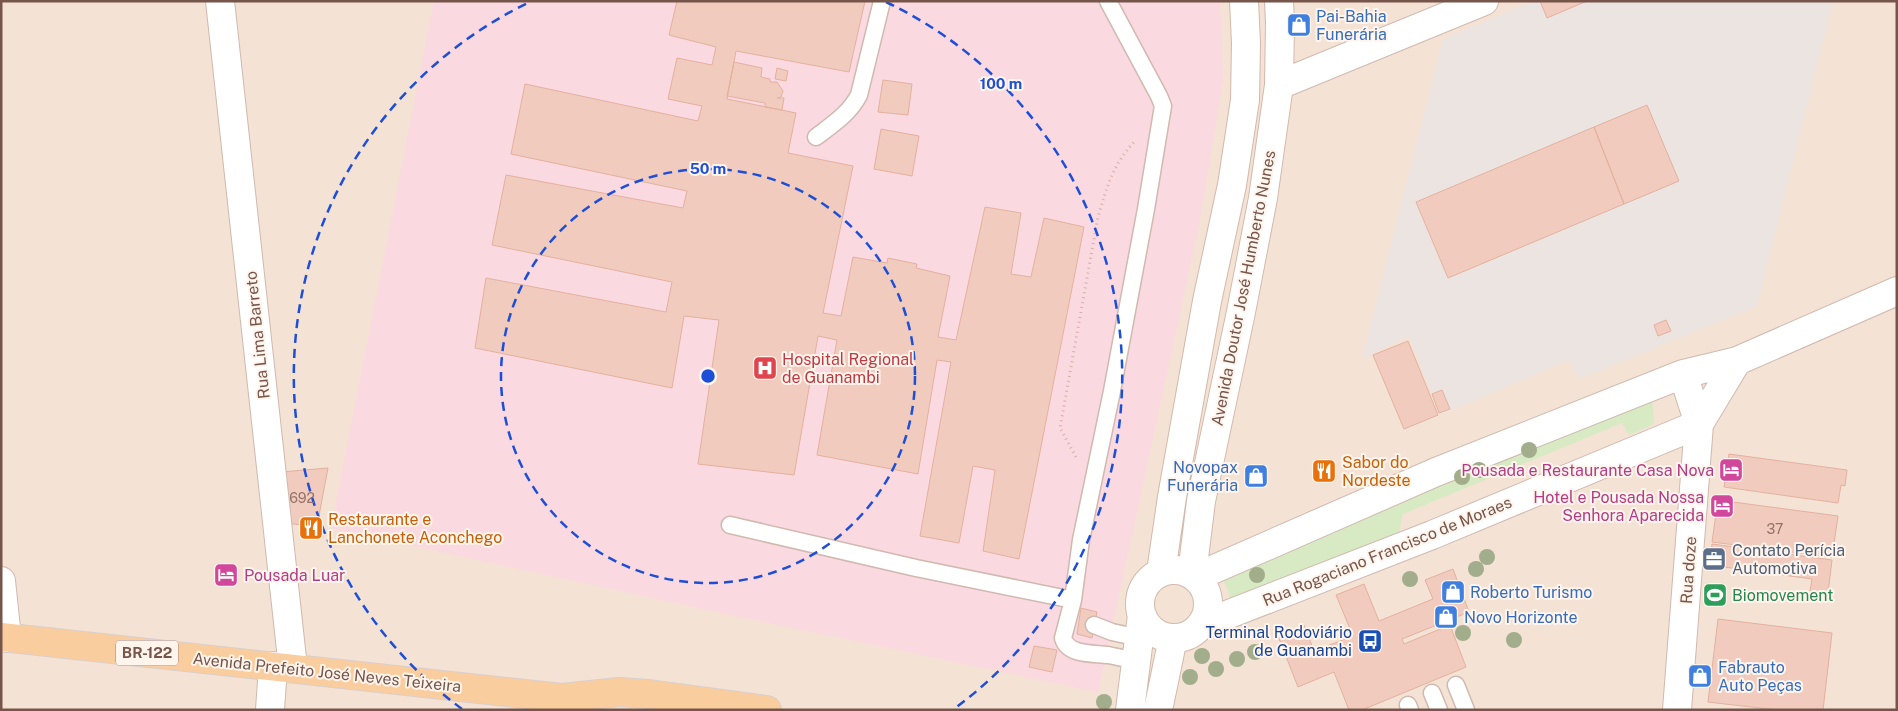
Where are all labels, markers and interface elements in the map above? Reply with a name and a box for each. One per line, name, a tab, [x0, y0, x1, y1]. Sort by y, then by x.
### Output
place label: Pai-Bahia Funerária	[1316, 7, 1387, 44]
shop icon: Pai-Bahia Funerária	[1286, 12, 1312, 38]
text: 100 m	[980, 75, 1022, 92]
street label: Avenida Doutor José Humberto Nunes	[1207, 149, 1280, 428]
text: 50 m	[690, 160, 726, 177]
street label: Rua Lima Barreto	[241, 270, 274, 400]
place label: Hospital Regional de Guanambi	[782, 350, 914, 387]
hospital icon: Hospital Regional de Guanambi	[752, 355, 778, 381]
centre of rings	[699, 367, 717, 385]
place label: Sabor do Nordeste	[1342, 453, 1411, 490]
hotel icon: Pousada e Restaurante Casa Nova	[1718, 457, 1744, 483]
place label: Novopax Funerária	[1167, 458, 1238, 495]
restaurant icon: Sabor do Nordeste	[1311, 458, 1337, 484]
place label: Pousada e Restaurante Casa Nova	[1461, 461, 1714, 480]
shop icon: Novopax Funerária	[1243, 463, 1269, 489]
place label: Hotel e Pousada Nossa Senhora Aparecida	[1533, 488, 1704, 525]
house number: 692	[289, 490, 315, 506]
street label: Rua Rogaciano Francisco de Moraes	[1260, 493, 1515, 610]
hotel icon: Hotel e Pousada Nossa Senhora Aparecida	[1709, 493, 1735, 519]
place label: Restaurante e Lanchonete Aconchego	[328, 510, 502, 547]
restaurant icon: Restaurante e Lanchonete Aconchego	[298, 515, 324, 541]
house number: 37	[1767, 521, 1783, 537]
street label: Rua doze	[1677, 536, 1700, 604]
place label: Contato Perícia Automotiva	[1732, 541, 1845, 578]
office icon: Contato Perícia Automotiva	[1701, 546, 1727, 572]
hotel icon: Pousada Luar	[213, 562, 239, 588]
place label: Pousada Luar	[244, 566, 345, 585]
shop icon: Roberto Turismo	[1440, 579, 1466, 605]
sports icon: Biomovement	[1702, 582, 1728, 608]
place label: Roberto Turismo	[1470, 583, 1592, 602]
place label: Biomovement	[1732, 586, 1833, 605]
shop icon: Novo Horizonte	[1433, 604, 1459, 630]
place label: Novo Horizonte	[1464, 608, 1578, 627]
place label: Terminal Rodoviário de Guanambi	[1205, 623, 1352, 660]
bus stop icon: Terminal Rodoviário de Guanambi	[1357, 628, 1383, 654]
road number: BR-122	[116, 640, 178, 666]
street label: Avenida Prefeito José Neves Teixeira	[192, 649, 462, 696]
place label: Fabrauto Auto Peças	[1718, 658, 1802, 695]
shop icon: Fabrauto Auto Peças	[1687, 663, 1713, 689]

